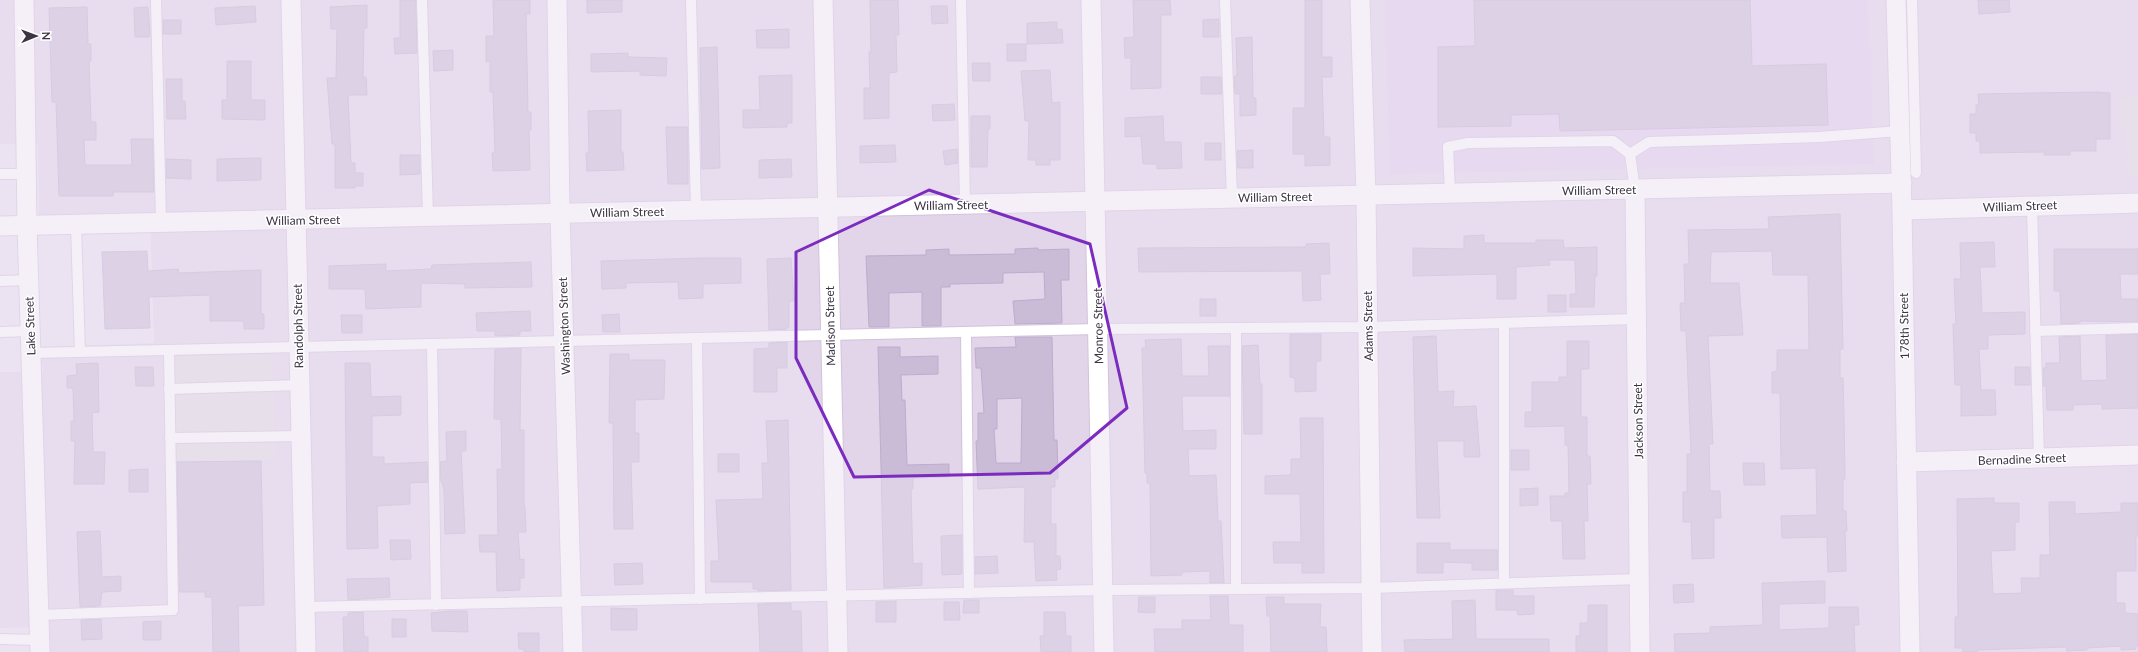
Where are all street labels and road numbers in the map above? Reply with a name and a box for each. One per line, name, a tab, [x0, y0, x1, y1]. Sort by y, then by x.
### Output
street label: William Street	[1562, 182, 1637, 198]
street label: William Street	[1238, 189, 1313, 205]
street label: William Street	[914, 197, 989, 213]
street label: William Street	[1983, 197, 2058, 215]
street label: William Street	[590, 204, 665, 220]
street label: William Street	[266, 212, 341, 228]
street label: Washington Street	[555, 276, 573, 375]
street label: Randolph Street	[290, 283, 306, 368]
street label: Madison Street	[822, 285, 838, 366]
street label: Monroe Street	[1090, 287, 1106, 364]
street label: Adams Street	[1360, 290, 1376, 361]
street label: 178th Street	[1896, 292, 1912, 359]
street label: Lake Street	[21, 296, 39, 356]
street label: Jackson Street	[1630, 382, 1646, 459]
street label: Bernadine Street	[1978, 450, 2067, 468]

